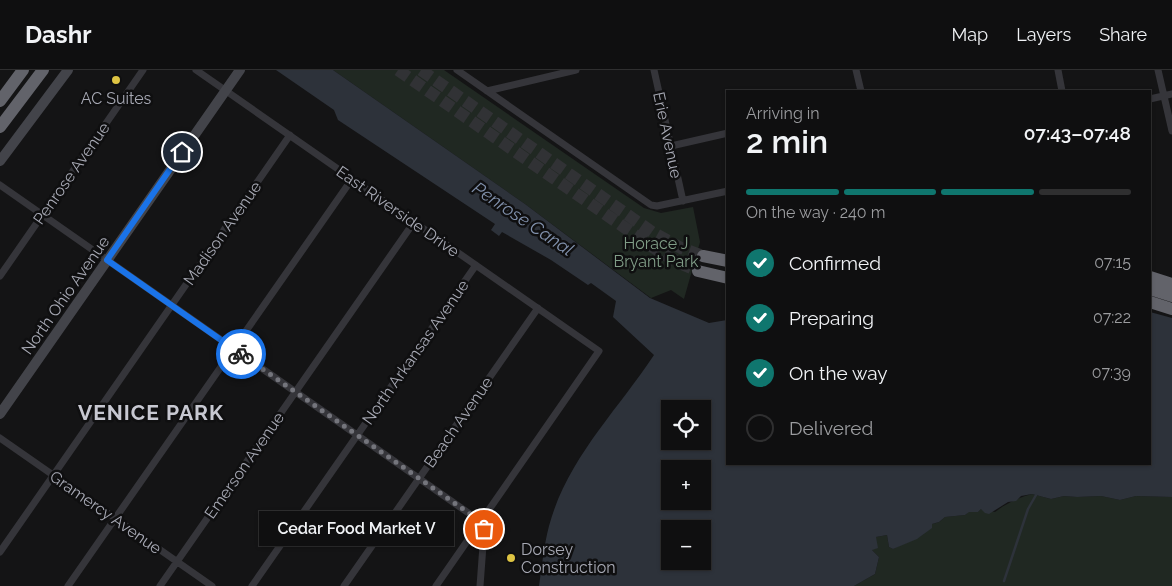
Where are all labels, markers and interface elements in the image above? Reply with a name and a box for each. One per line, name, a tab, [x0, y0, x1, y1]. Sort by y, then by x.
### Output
text: Dashr	[25, 20, 91, 49]
text: Map	[952, 24, 988, 45]
text: Layers	[1016, 24, 1071, 45]
text: Share	[1099, 24, 1147, 45]
marker: AC Suites	[110, 74, 122, 86]
place label: AC Suites	[81, 89, 152, 108]
street label: Erie Avenue	[649, 90, 686, 180]
text: Arriving in	[746, 104, 820, 123]
street label: Penrose Avenue	[29, 119, 114, 228]
text: 07:43–07:48	[1024, 122, 1131, 144]
text: 2 min	[746, 123, 828, 160]
pin	[161, 131, 203, 173]
icon: home	[168, 138, 196, 166]
street label: East Riverside Drive	[333, 162, 463, 261]
water label: Penrose Canal	[469, 177, 578, 260]
street label: Madison Avenue	[180, 178, 265, 289]
text: On the way · 240 m	[746, 203, 885, 222]
street label: North Ohio Avenue	[17, 232, 113, 358]
park label: Horace J Bryant Park	[614, 234, 699, 271]
icon: check	[746, 249, 774, 277]
text: Confirmed	[789, 252, 881, 274]
text: 07:15	[1094, 253, 1131, 272]
street label: North Arkansas Avenue	[358, 276, 473, 428]
icon: check	[746, 304, 774, 332]
text: Preparing	[789, 307, 874, 329]
text: 07:22	[1093, 308, 1131, 327]
courier	[216, 329, 266, 379]
icon: bike	[227, 340, 255, 368]
icon: check	[746, 359, 774, 387]
text: On the way	[789, 362, 888, 384]
text: 07:39	[1092, 363, 1131, 382]
street label: Beach Avenue	[420, 373, 497, 471]
district label: VENICE PARK	[78, 400, 224, 425]
map controls	[661, 400, 711, 570]
button: locate	[661, 400, 711, 450]
street label: Emerson Avenue	[201, 408, 288, 522]
text: Delivered	[789, 417, 873, 439]
button: +	[661, 460, 711, 510]
street label: Gramercy Avenue	[46, 467, 165, 558]
pin	[463, 508, 505, 550]
callout: Cedar Food Market V	[259, 512, 454, 546]
icon: bag	[470, 515, 498, 543]
text: Cedar Food Market V	[277, 519, 436, 538]
button: −	[661, 520, 711, 570]
place label: Dorsey Construction	[521, 540, 616, 577]
marker: Dorsey Construction	[505, 552, 517, 564]

